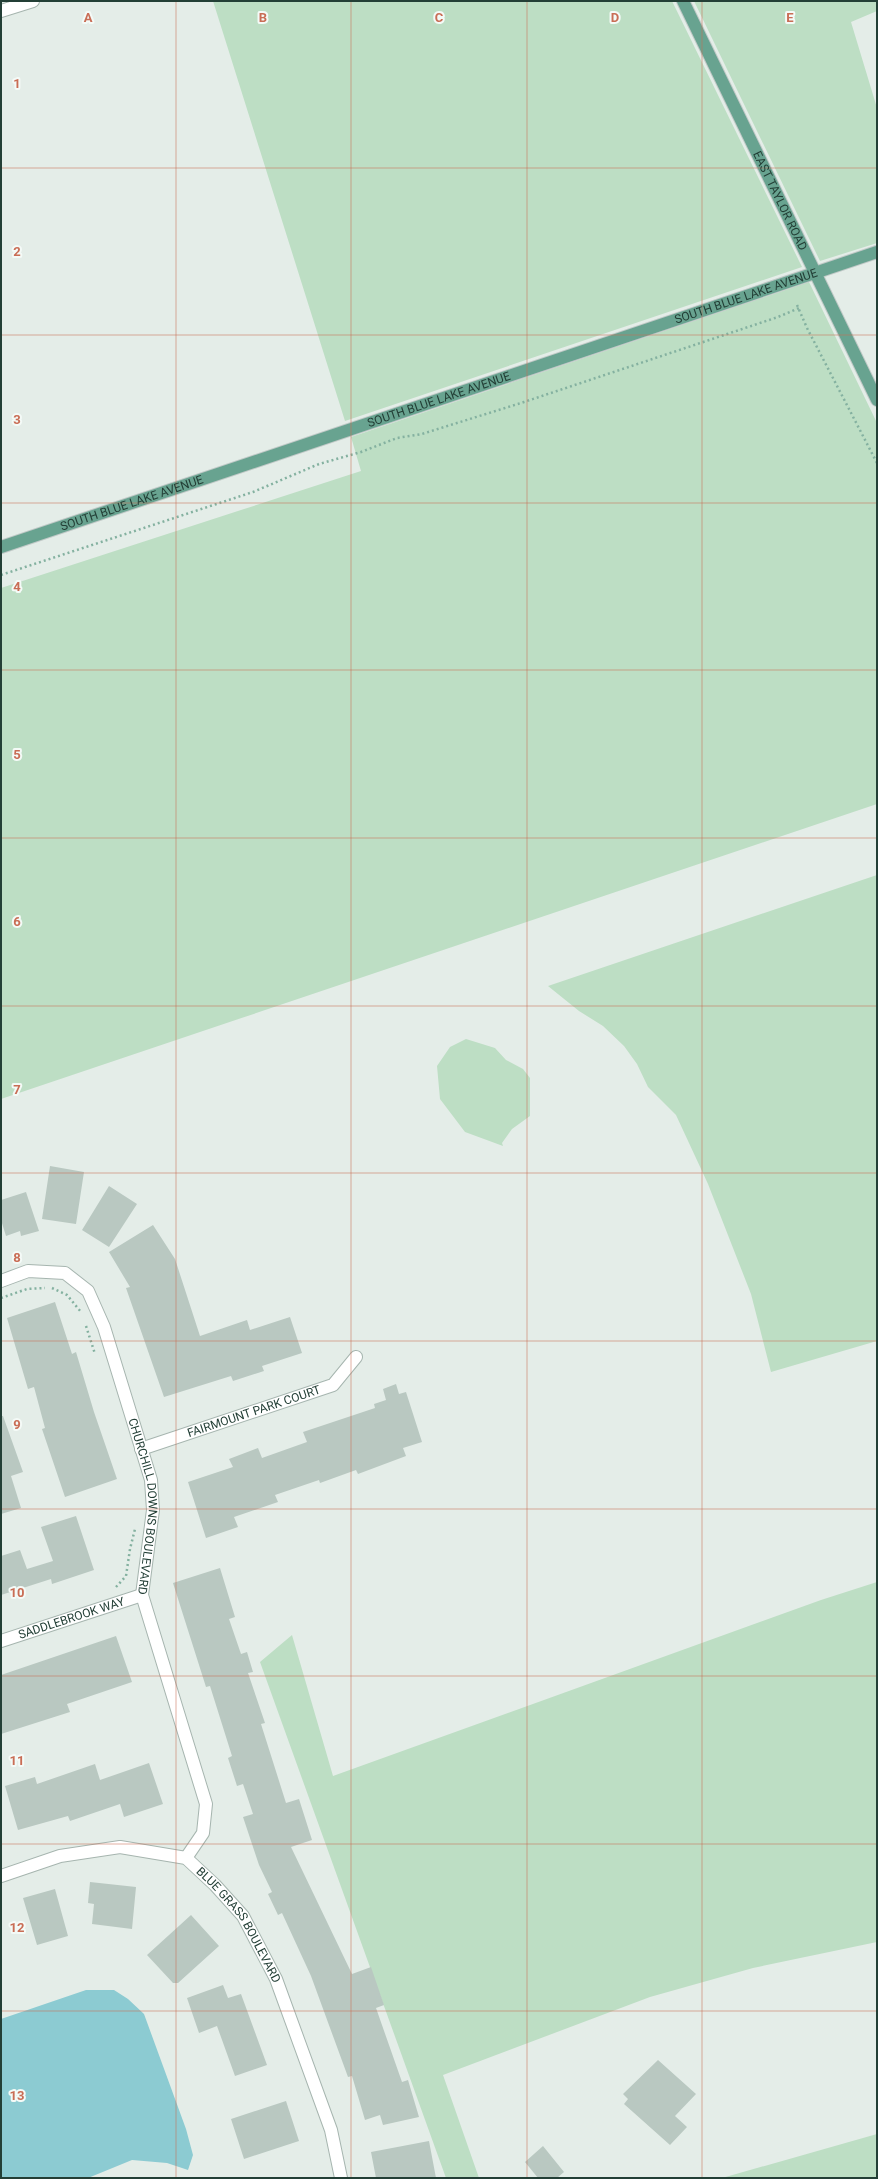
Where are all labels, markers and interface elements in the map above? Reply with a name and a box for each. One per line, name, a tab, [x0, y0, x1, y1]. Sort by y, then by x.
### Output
text: A	[84, 10, 93, 25]
text: B	[259, 10, 267, 25]
text: C	[435, 10, 444, 25]
text: D	[611, 10, 619, 25]
text: E	[786, 10, 794, 25]
text: 1	[13, 76, 21, 91]
street label: EAST TAYLOR ROAD	[750, 149, 810, 253]
text: 2	[13, 244, 21, 259]
street label: SOUTH BLUE LAKE AVENUE	[673, 266, 819, 327]
street label: SOUTH BLUE LAKE AVENUE	[366, 369, 512, 430]
text: 3	[13, 412, 21, 427]
street label: SOUTH BLUE LAKE AVENUE	[59, 472, 205, 534]
text: 4	[13, 579, 21, 594]
text: 5	[13, 747, 21, 762]
text: 6	[13, 914, 21, 929]
text: 7	[13, 1082, 21, 1097]
text: 8	[13, 1250, 21, 1265]
street label: FAIRMOUNT PARK COURT	[186, 1383, 322, 1440]
street label: CHURCHILL DOWNS BOULEVARD	[125, 1416, 160, 1596]
text: 9	[13, 1417, 21, 1432]
text: 10	[10, 1585, 24, 1600]
street label: SADDLEBROOK WAY	[16, 1594, 127, 1642]
text: 11	[10, 1753, 24, 1768]
street label: BLUE GRASS BOULEVARD	[193, 1864, 284, 1985]
text: 12	[10, 1920, 24, 1935]
text: 13	[10, 2088, 24, 2103]

